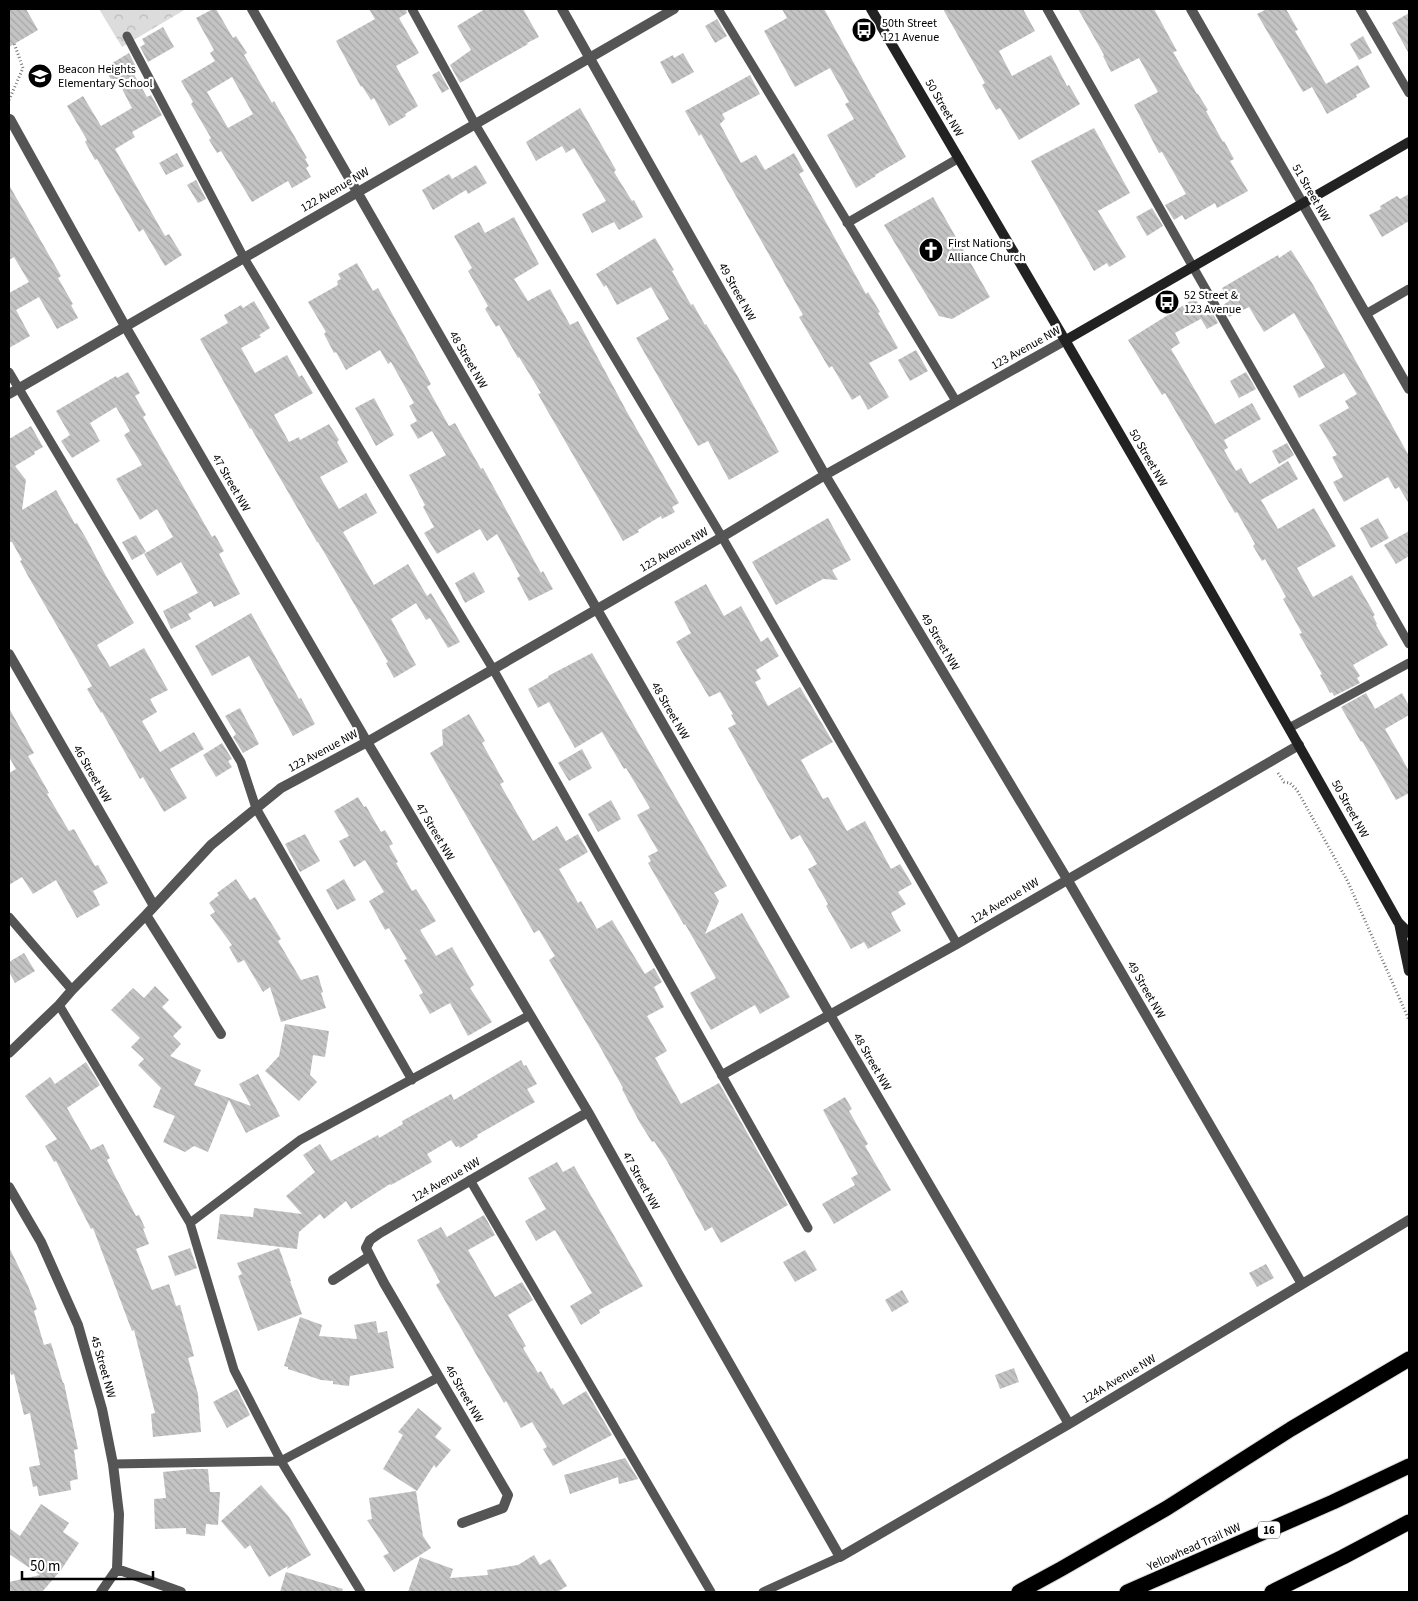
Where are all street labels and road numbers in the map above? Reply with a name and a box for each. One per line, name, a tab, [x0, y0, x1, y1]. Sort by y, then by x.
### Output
street label: 50 Street NW	[921, 76, 968, 140]
street label: 51 Street NW	[1288, 161, 1335, 225]
street label: 122 Avenue NW	[297, 163, 373, 217]
street label: 49 Street NW	[714, 260, 760, 325]
street label: 123 Avenue NW	[988, 322, 1064, 374]
street label: 48 Street NW	[445, 328, 492, 392]
street label: 50 Street NW	[1125, 426, 1172, 490]
street label: 47 Street NW	[208, 451, 255, 515]
street label: 123 Avenue NW	[636, 523, 712, 577]
street label: 49 Street NW	[916, 610, 964, 674]
street label: 48 Street NW	[647, 679, 694, 743]
street label: 123 Avenue NW	[285, 725, 361, 777]
street label: 46 Street NW	[69, 742, 116, 806]
street label: 50 Street NW	[1327, 777, 1373, 842]
street label: 47 Street NW	[411, 800, 459, 864]
street label: 124 Avenue NW	[968, 874, 1043, 928]
street label: 49 Street NW	[1123, 958, 1170, 1022]
street label: 48 Street NW	[849, 1030, 896, 1094]
street label: 47 Street NW	[618, 1149, 664, 1214]
street label: 124 Avenue NW	[408, 1153, 484, 1207]
street label: 45 Street NW	[86, 1334, 120, 1401]
street label: 124A Avenue NW	[1079, 1350, 1160, 1408]
street label: 46 Street NW	[441, 1362, 488, 1426]
street label: Yellowhead Trail NW	[1143, 1518, 1244, 1576]
road number: 16	[1258, 1522, 1280, 1538]

